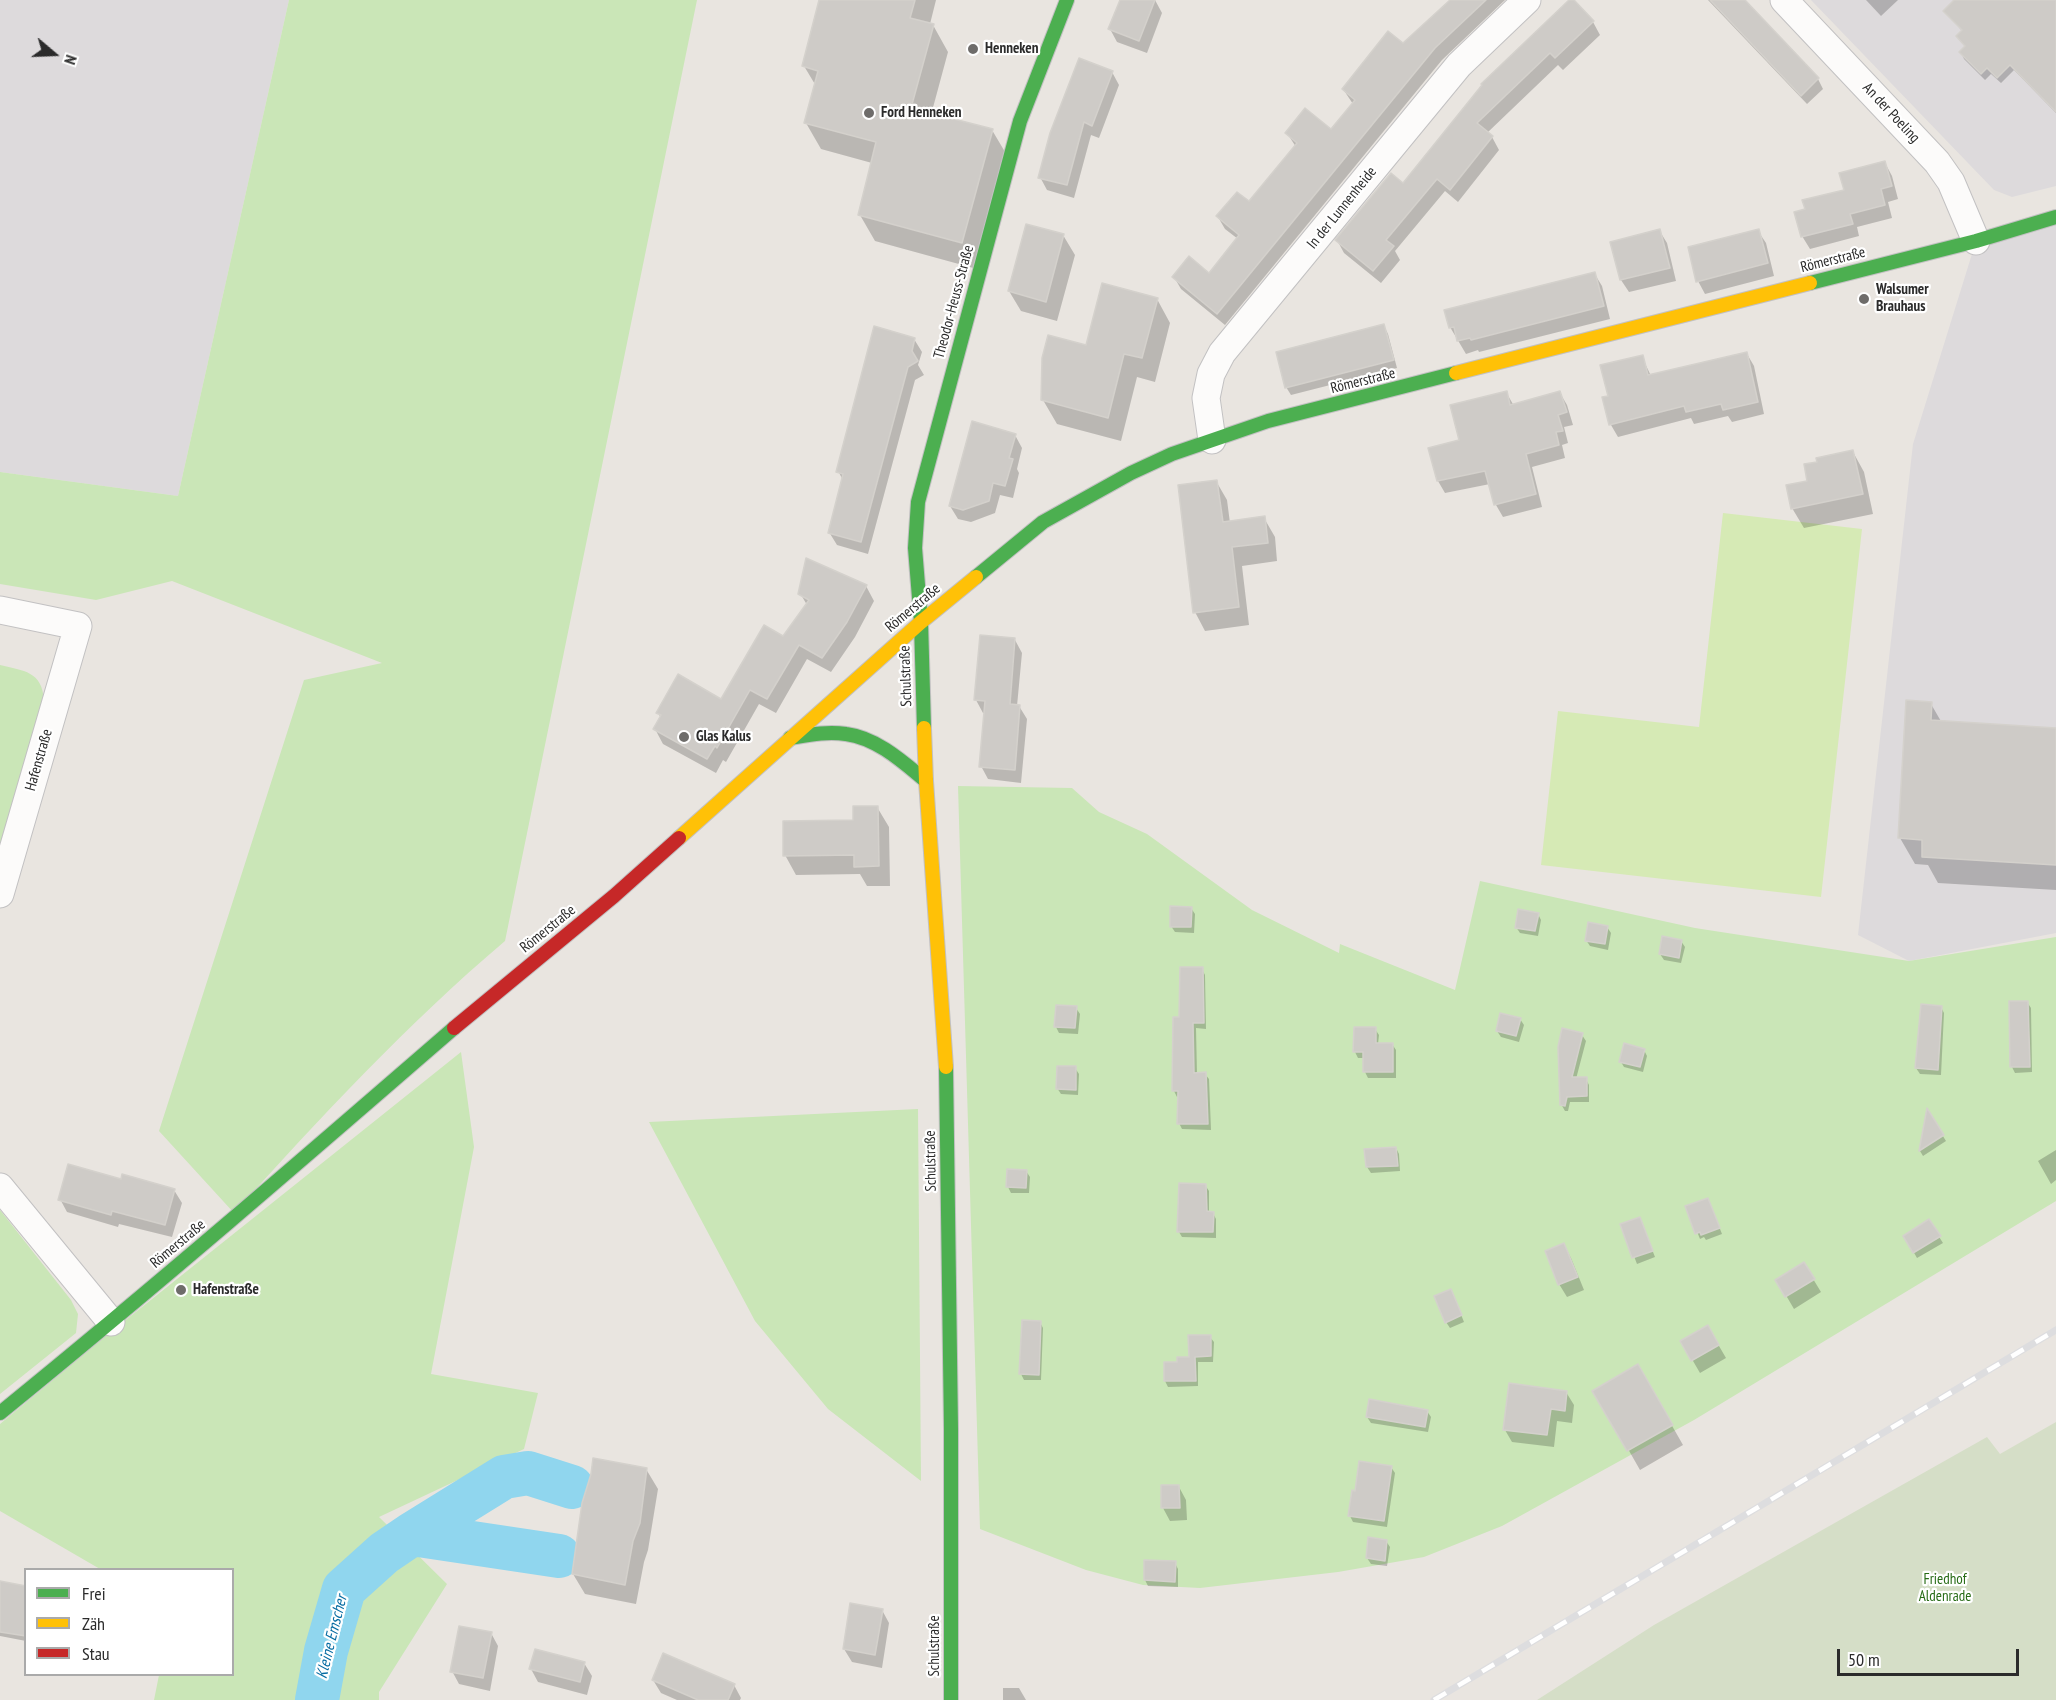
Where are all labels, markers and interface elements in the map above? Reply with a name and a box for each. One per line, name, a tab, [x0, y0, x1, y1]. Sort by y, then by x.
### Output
north arrow	[24, 24, 84, 84]
place label: Henneken	[985, 40, 1038, 58]
marker: Henneken	[966, 42, 980, 56]
text: N	[60, 53, 82, 67]
street label: An der Poeling	[1859, 79, 1923, 147]
place label: Ford Henneken	[881, 104, 962, 122]
marker: Ford Henneken	[862, 106, 876, 120]
street label: In der Lunnenheide	[1303, 163, 1381, 253]
street label: Theodor-Heuss-Straße	[930, 243, 978, 361]
street label: Römerstraße	[1799, 243, 1867, 277]
place label: Walsumer Brauhaus	[1876, 281, 1929, 316]
marker: Walsumer Brauhaus	[1857, 292, 1871, 306]
street label: Römerstraße	[1329, 364, 1397, 398]
street label: Römerstraße	[882, 580, 944, 636]
street label: Schulstraße	[896, 645, 916, 707]
street label: Hafenstraße	[22, 727, 56, 793]
place label: Glas Kalus	[696, 728, 751, 746]
marker: Glas Kalus	[677, 730, 691, 744]
street label: Römerstraße	[517, 901, 579, 957]
street label: Schulstraße	[921, 1130, 941, 1192]
street label: Römerstraße	[147, 1216, 209, 1272]
place label: Hafenstraße	[193, 1281, 259, 1299]
marker: Hafenstraße	[174, 1283, 188, 1297]
legend	[24, 1568, 234, 1676]
park label: Friedhof Aldenrade	[1919, 1571, 1971, 1606]
text: Frei	[82, 1582, 106, 1605]
water label: Kleine Emscher	[312, 1593, 352, 1681]
text: Zäh	[82, 1612, 105, 1635]
street label: Schulstraße	[926, 1615, 944, 1677]
scale bar	[1840, 1637, 2022, 1675]
text: Stau	[82, 1642, 110, 1665]
text: 50 m	[1848, 1648, 1880, 1671]

